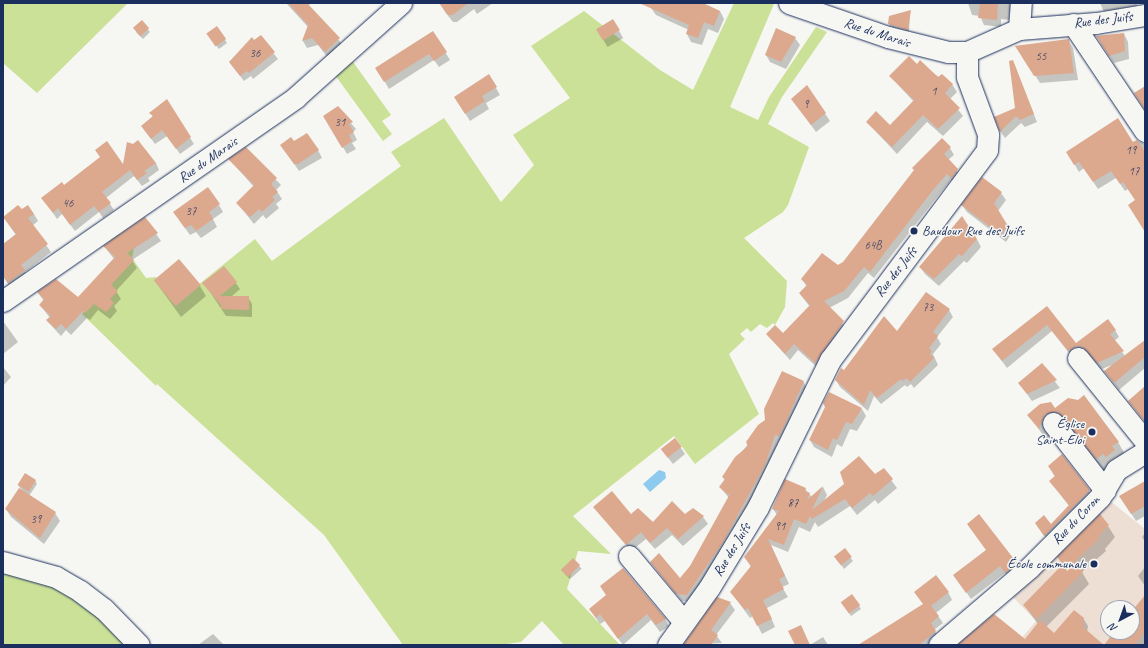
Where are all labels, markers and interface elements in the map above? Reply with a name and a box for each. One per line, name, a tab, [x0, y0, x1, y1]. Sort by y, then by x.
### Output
street label: Rue des Juifs	[1073, 8, 1133, 32]
street label: Rue du Marais	[842, 14, 912, 52]
house number: 36	[250, 47, 260, 61]
house number: 55	[1036, 50, 1046, 64]
house number: 1	[931, 85, 937, 99]
house number: 9	[803, 98, 809, 112]
house number: 31	[335, 116, 345, 130]
street label: Rue du Marais	[175, 134, 241, 186]
house number: 19	[1126, 144, 1136, 158]
house number: 17	[1129, 165, 1139, 179]
house number: 46	[63, 197, 73, 211]
house number: 37	[186, 205, 196, 219]
place label: Baudour Rue des Juifs	[922, 223, 1024, 239]
marker: Baudour Rue des Juifs	[909, 226, 919, 236]
house number: 64B	[864, 239, 882, 253]
street label: Rue des Juifs	[871, 244, 921, 300]
house number: 73	[923, 301, 933, 315]
place label: Église Saint-Eloi	[1036, 416, 1084, 448]
marker: Église Saint-Eloi	[1087, 427, 1097, 437]
street label: Rue du Coron	[1048, 492, 1104, 548]
house number: 87	[788, 497, 798, 511]
house number: 39	[31, 513, 41, 527]
street label: Rue des Juifs	[710, 520, 754, 580]
house number: 91	[775, 520, 785, 534]
place label: École communale	[1008, 556, 1086, 572]
marker: École communale	[1089, 559, 1099, 569]
north arrow	[1100, 600, 1140, 640]
text: N	[1106, 621, 1120, 636]

